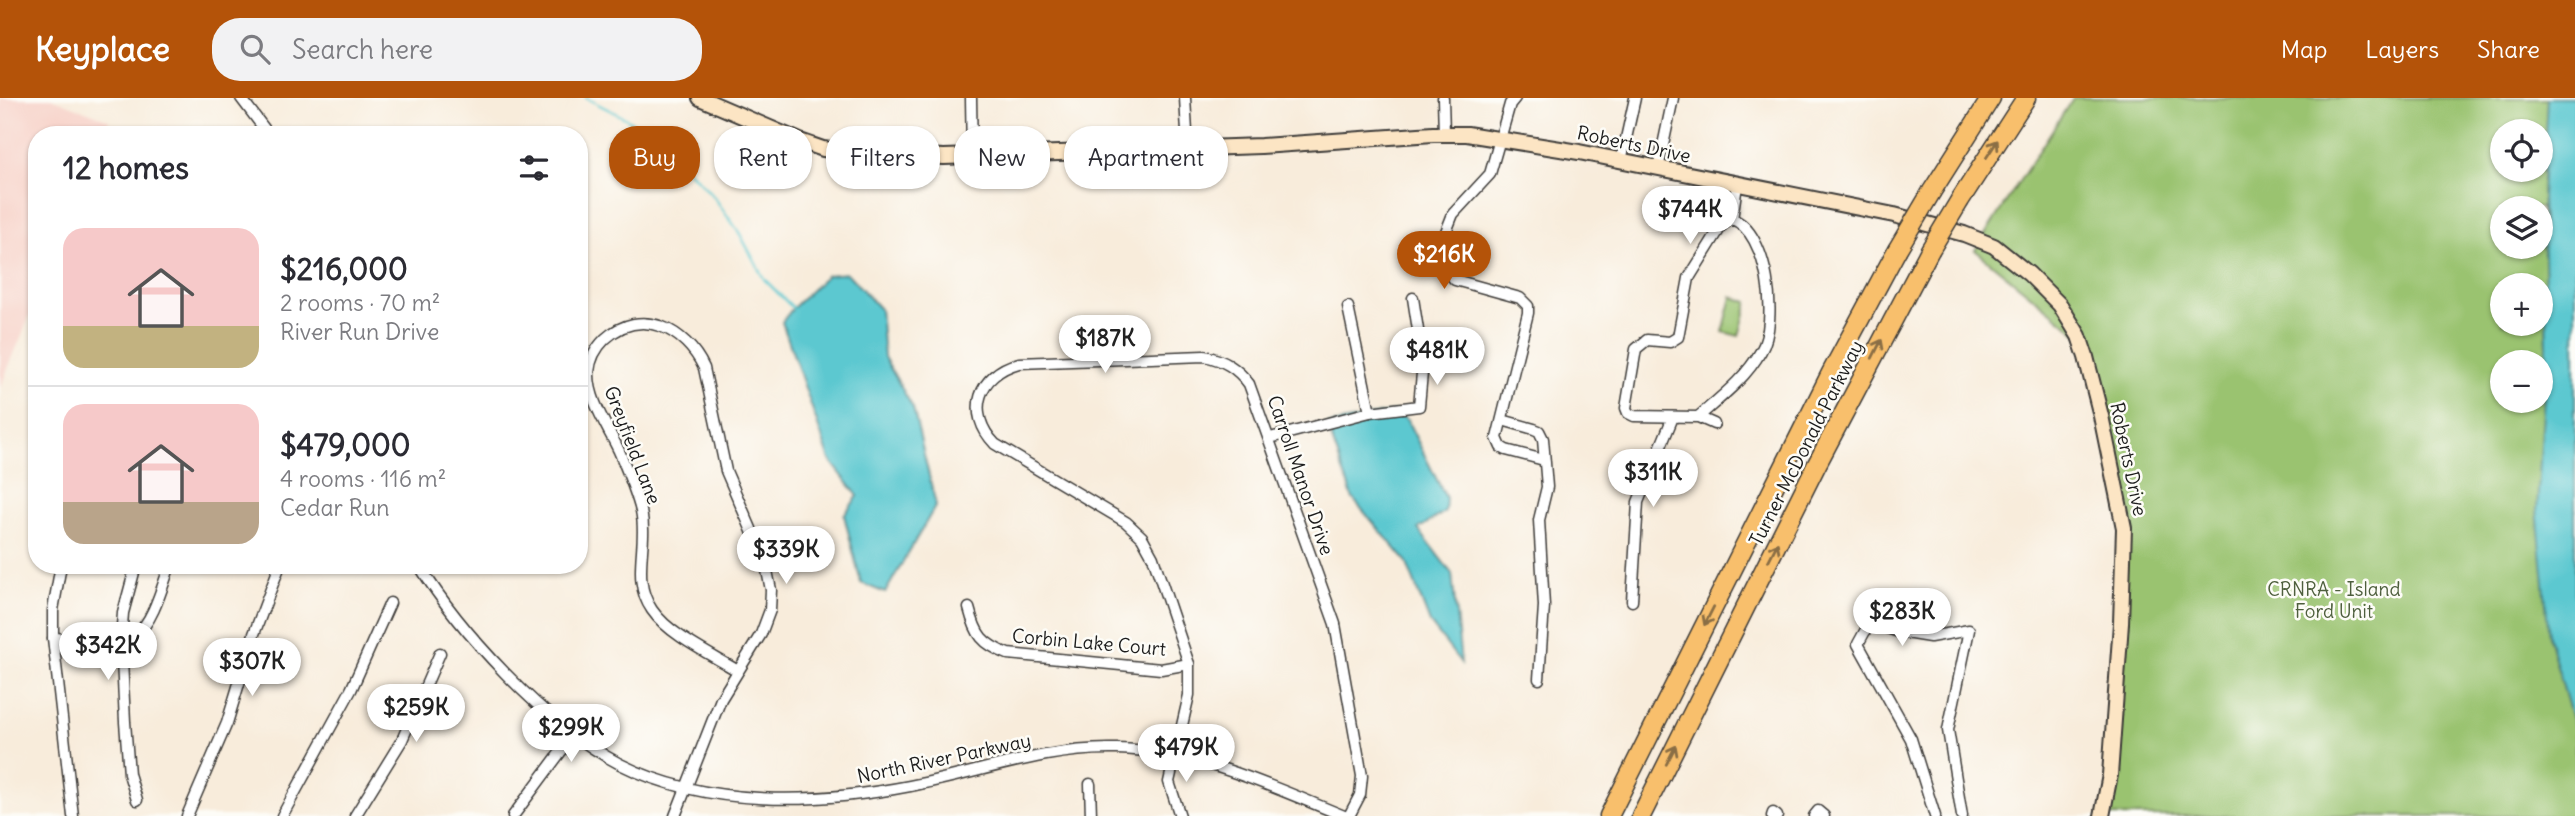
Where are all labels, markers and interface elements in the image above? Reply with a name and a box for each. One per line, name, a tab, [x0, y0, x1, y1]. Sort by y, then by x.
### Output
search box	[212, 18, 702, 81]
text: Keyplace	[35, 28, 170, 70]
icon: search	[236, 30, 274, 68]
text: Search here	[292, 33, 433, 66]
text: Map	[2281, 34, 2327, 64]
text: Layers	[2365, 34, 2439, 64]
text: Share	[2477, 34, 2540, 64]
map controls	[2490, 119, 2553, 413]
button: locate	[2490, 119, 2553, 182]
street label: Roberts Drive	[1575, 120, 1693, 168]
chip: Buy	[609, 126, 700, 189]
chip: Rent	[714, 126, 812, 189]
chip: Filters	[826, 126, 940, 189]
chip: New	[954, 126, 1050, 189]
chip: Apartment	[1064, 126, 1228, 189]
one-way arrow	[1986, 139, 2000, 159]
text: 12 homes	[63, 149, 189, 187]
icon: filters	[515, 149, 553, 187]
pin: $744K	[1641, 186, 1739, 246]
text: $744K	[1658, 194, 1722, 223]
button: layers	[2490, 196, 2553, 259]
pin: $216K	[1395, 232, 1493, 291]
text: $216K	[1413, 239, 1475, 268]
text: $216,000	[280, 250, 408, 288]
icon: home	[119, 256, 203, 340]
button: +	[2490, 273, 2553, 336]
text: 2 rooms · 70 m²	[280, 288, 440, 317]
pin: $187K	[1056, 316, 1154, 375]
text: River Run Drive	[280, 317, 439, 346]
text: $187K	[1075, 323, 1135, 352]
pin: $481K	[1388, 328, 1486, 387]
text: $481K	[1406, 335, 1468, 364]
street label: Turner McDonald Parkway	[1744, 336, 1868, 550]
one-way arrow	[1871, 339, 1884, 360]
button: −	[2490, 350, 2553, 413]
street label: Greyfield Lane	[599, 382, 667, 508]
street label: Carroll Manor Drive	[1262, 392, 1340, 558]
street label: Roberts Drive	[2105, 400, 2153, 518]
text: $479,000	[280, 426, 411, 464]
icon: home	[119, 432, 203, 516]
pin: $311K	[1604, 450, 1702, 509]
text: $311K	[1624, 457, 1682, 486]
text: 4 rooms · 116 m²	[280, 464, 446, 493]
text: Cedar Run	[280, 493, 390, 522]
pin: $339K	[737, 526, 835, 586]
text: $339K	[753, 534, 819, 563]
one-way arrow	[1767, 542, 1781, 563]
park label: CRNRA - Island Ford Unit	[2267, 577, 2401, 623]
pin: $283K	[1853, 588, 1951, 648]
text: $283K	[1869, 596, 1935, 625]
one-way arrow	[1702, 605, 1716, 626]
pin: $342K	[59, 622, 157, 682]
street label: Corbin Lake Court	[1011, 623, 1167, 661]
text: $342K	[75, 630, 141, 659]
pin: $307K	[203, 638, 301, 698]
text: $307K	[219, 646, 285, 675]
pin: $259K	[367, 684, 465, 744]
text: $259K	[383, 692, 449, 721]
pin: $299K	[522, 704, 620, 764]
text: $299K	[538, 712, 604, 741]
pin: $479K	[1137, 724, 1235, 784]
street label: North River Parkway	[855, 728, 1033, 788]
text: $479K	[1154, 732, 1218, 761]
one-way arrow	[1665, 745, 1679, 766]

